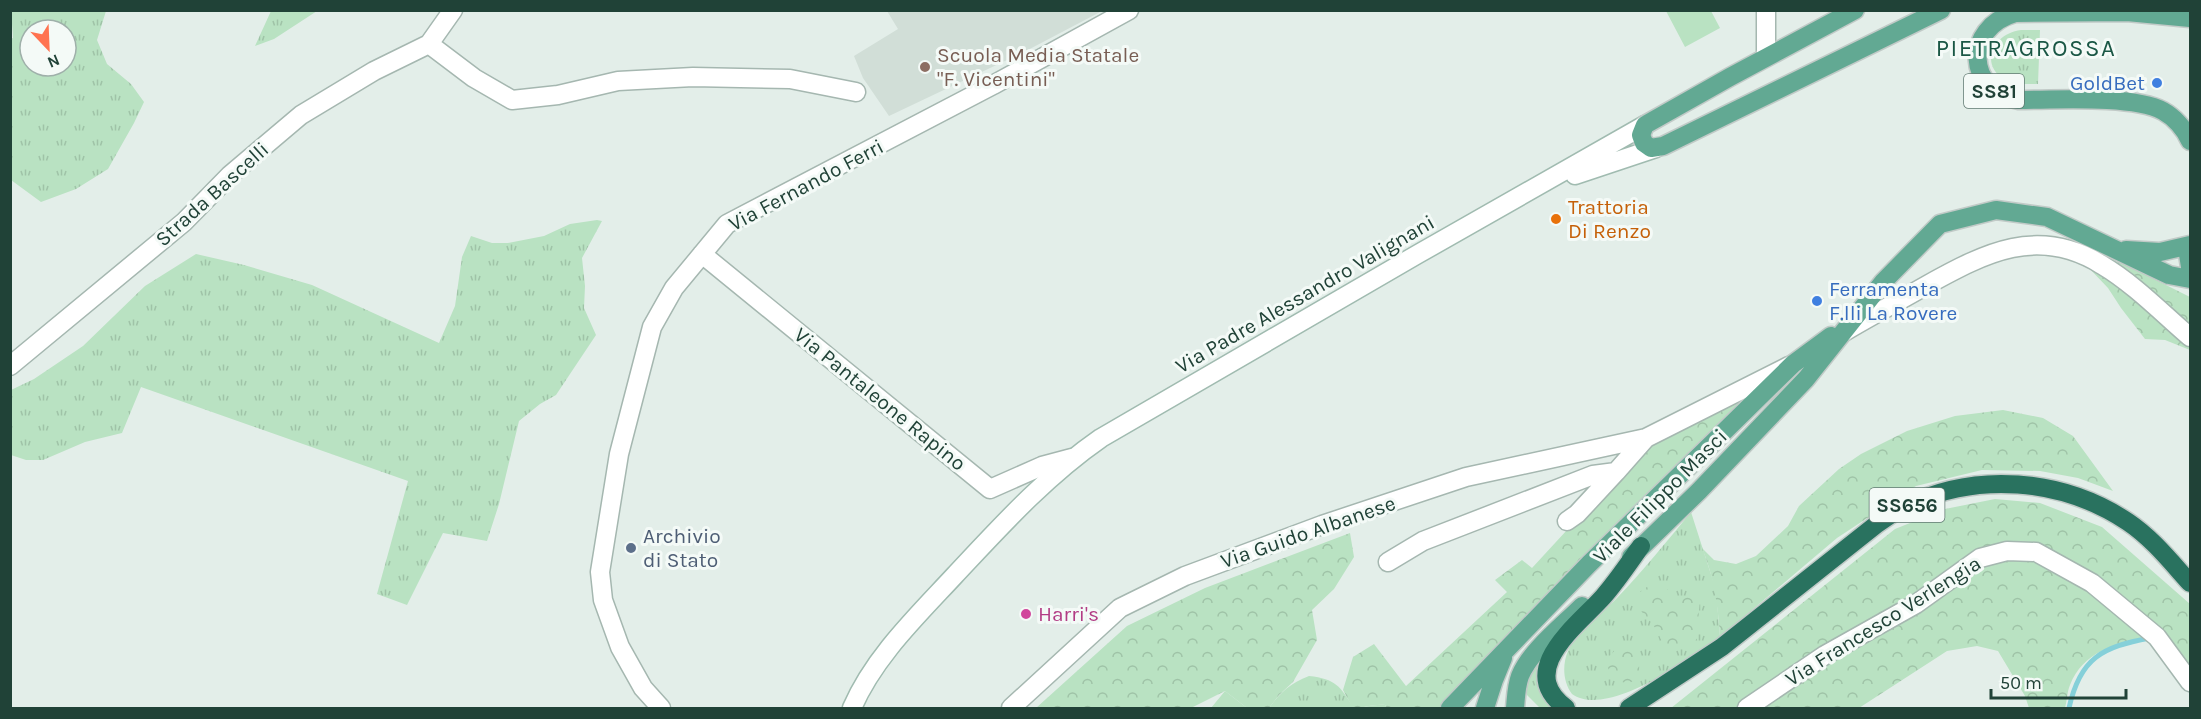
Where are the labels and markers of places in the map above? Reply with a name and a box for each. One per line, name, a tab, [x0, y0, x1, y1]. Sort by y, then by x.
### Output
place label: Scuola Media Statale "F. Vicentini"	[937, 43, 1139, 91]
marker: Scuola Media Statale "F. Vicentini"	[918, 60, 932, 74]
place label: GoldBet	[2070, 71, 2145, 95]
marker: GoldBet	[2150, 76, 2164, 90]
place label: Trattoria Di Renzo	[1568, 195, 1651, 243]
marker: Trattoria Di Renzo	[1549, 212, 1563, 226]
place label: Ferramenta F.lli La Rovere	[1829, 277, 1957, 325]
marker: Ferramenta F.lli La Rovere	[1810, 294, 1824, 308]
place label: Archivio di Stato	[643, 524, 721, 572]
marker: Archivio di Stato	[624, 541, 638, 555]
place label: Harri's	[1038, 602, 1099, 626]
marker: Harri's	[1019, 607, 1033, 621]

